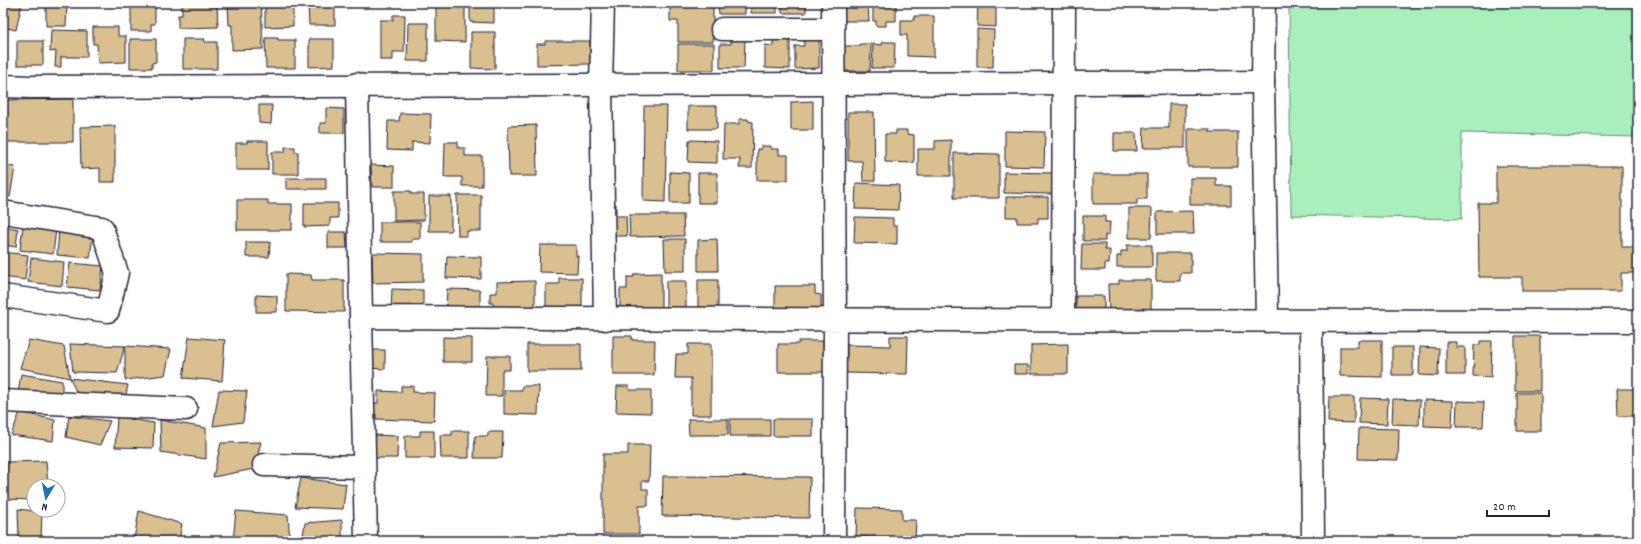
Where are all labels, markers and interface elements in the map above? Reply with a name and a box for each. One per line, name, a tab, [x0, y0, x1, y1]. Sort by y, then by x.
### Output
north arrow	[26, 478, 66, 518]
scale bar	[1487, 492, 1549, 518]
text: N	[40, 497, 49, 514]
text: 20 m	[1493, 499, 1516, 516]

